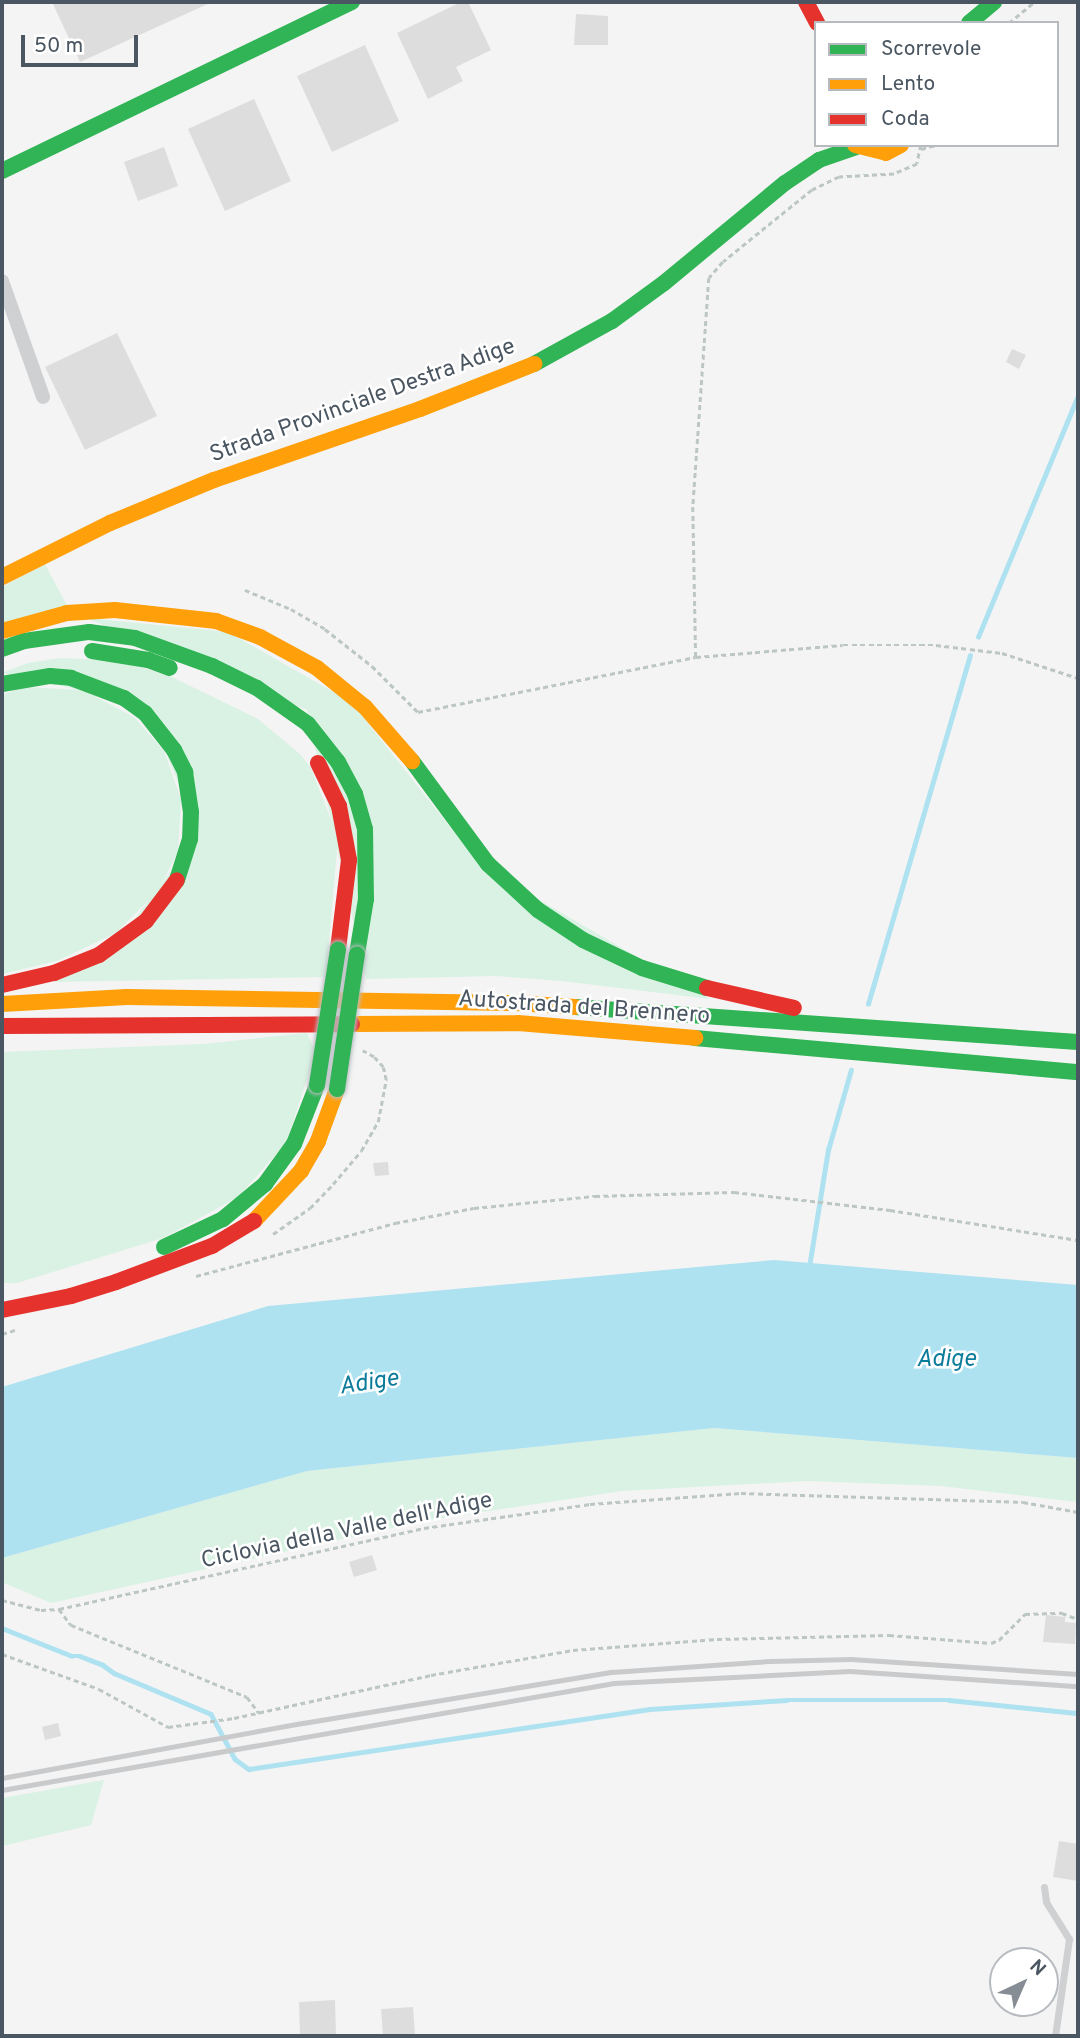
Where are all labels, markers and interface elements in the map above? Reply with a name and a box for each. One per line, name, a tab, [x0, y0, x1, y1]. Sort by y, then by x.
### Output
scale bar	[24, 21, 142, 65]
legend	[814, 21, 1059, 147]
text: 50 m	[34, 33, 83, 60]
text: Scorrevole	[881, 36, 981, 63]
text: Lento	[881, 71, 935, 98]
text: Coda	[881, 106, 930, 133]
street label: Strada Provinciale Destra Adige	[206, 334, 520, 470]
street label: Autostrada del Brennero	[457, 986, 711, 1032]
water label: Adige	[916, 1347, 976, 1375]
water label: Adige	[337, 1365, 401, 1403]
street label: Ciclovia della Valle dell'Adige	[198, 1488, 496, 1576]
north arrow	[989, 1947, 1059, 2017]
text: N	[1024, 1955, 1050, 1982]

